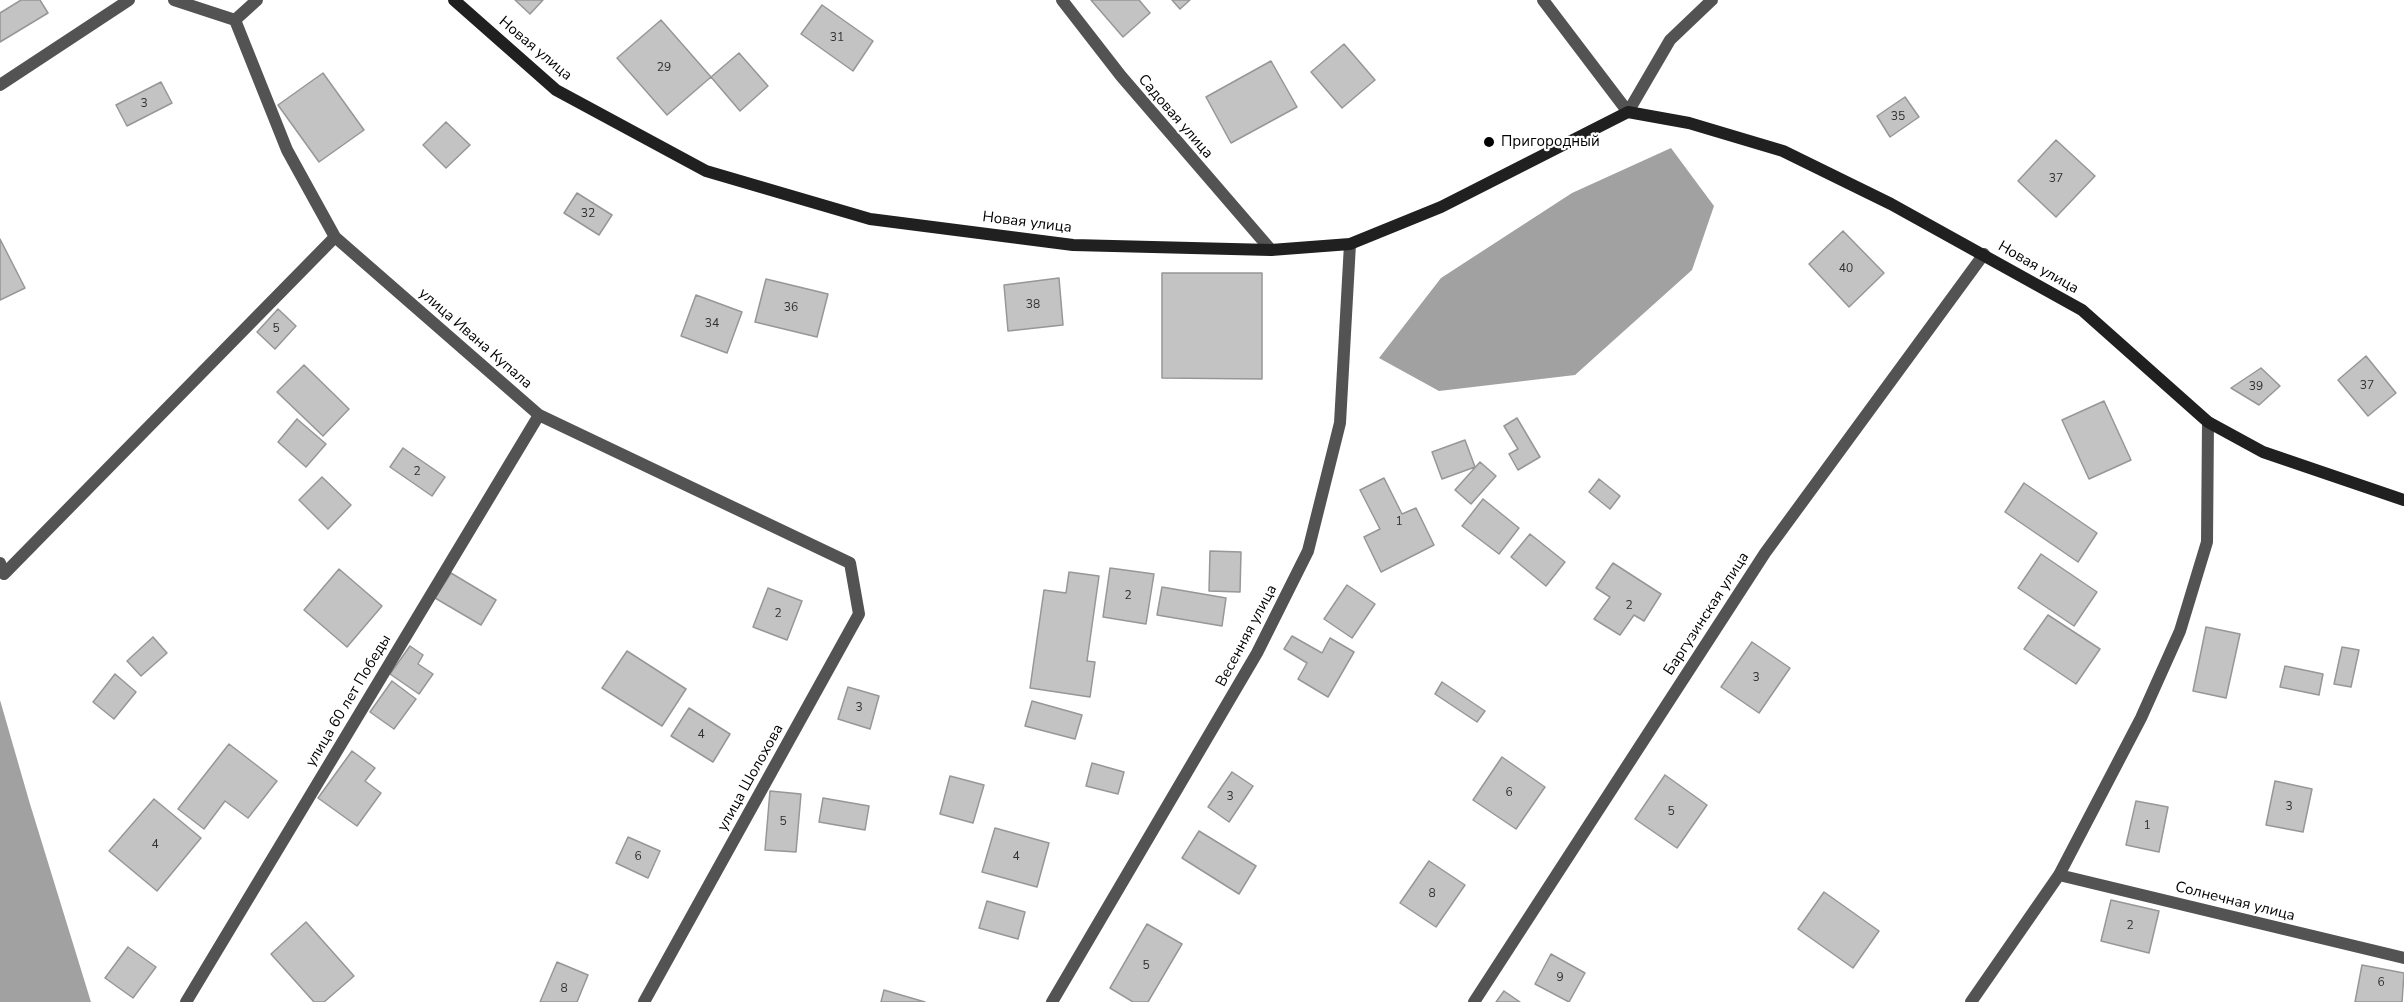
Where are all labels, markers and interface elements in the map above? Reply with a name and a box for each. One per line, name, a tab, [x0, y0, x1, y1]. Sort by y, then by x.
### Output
street label: Новая улица	[495, 13, 575, 85]
house number: 31	[830, 31, 844, 45]
house number: 29	[657, 61, 671, 75]
street label: Садовая улица	[1134, 71, 1216, 163]
house number: 3	[140, 97, 148, 111]
house number: 35	[1891, 110, 1905, 124]
place label: Пригородный	[1501, 133, 1600, 151]
marker: Пригородный	[1482, 135, 1496, 149]
house number: 37	[2049, 172, 2063, 186]
house number: 32	[581, 207, 595, 221]
street label: Новая улица	[981, 209, 1073, 237]
street label: Новая улица	[1995, 238, 2081, 298]
house number: 40	[1839, 262, 1853, 276]
street label: улица Ивана Купала	[415, 285, 535, 393]
house number: 38	[1026, 298, 1040, 312]
house number: 36	[784, 301, 798, 315]
house number: 34	[705, 317, 719, 331]
house number: 5	[272, 322, 280, 336]
house number: 37	[2360, 379, 2374, 393]
house number: 39	[2249, 380, 2263, 394]
house number: 2	[413, 465, 421, 479]
house number: 1	[1395, 515, 1403, 529]
street label: Баргузинская улица	[1660, 549, 1754, 679]
street label: Весенняя улица	[1213, 582, 1281, 690]
house number: 2	[1124, 589, 1132, 603]
house number: 2	[1625, 599, 1633, 613]
house number: 2	[774, 607, 782, 621]
street label: улица 60 лет Победы	[302, 632, 396, 770]
house number: 3	[1752, 671, 1760, 685]
house number: 3	[855, 701, 863, 715]
street label: улица Шолохова	[714, 721, 788, 835]
house number: 4	[697, 728, 705, 742]
house number: 6	[1505, 786, 1513, 800]
house number: 3	[1226, 790, 1234, 804]
house number: 3	[2285, 800, 2293, 814]
house number: 5	[1667, 805, 1675, 819]
house number: 5	[779, 815, 787, 829]
house number: 1	[2143, 819, 2151, 833]
house number: 4	[151, 838, 159, 852]
house number: 6	[634, 850, 642, 864]
house number: 4	[1012, 850, 1020, 864]
street label: Солнечная улица	[2173, 878, 2297, 926]
house number: 8	[1428, 887, 1436, 901]
house number: 2	[2126, 919, 2134, 933]
house number: 5	[1142, 959, 1150, 973]
house number: 9	[1556, 971, 1564, 985]
house number: 6	[2377, 976, 2385, 990]
house number: 8	[560, 982, 568, 996]

